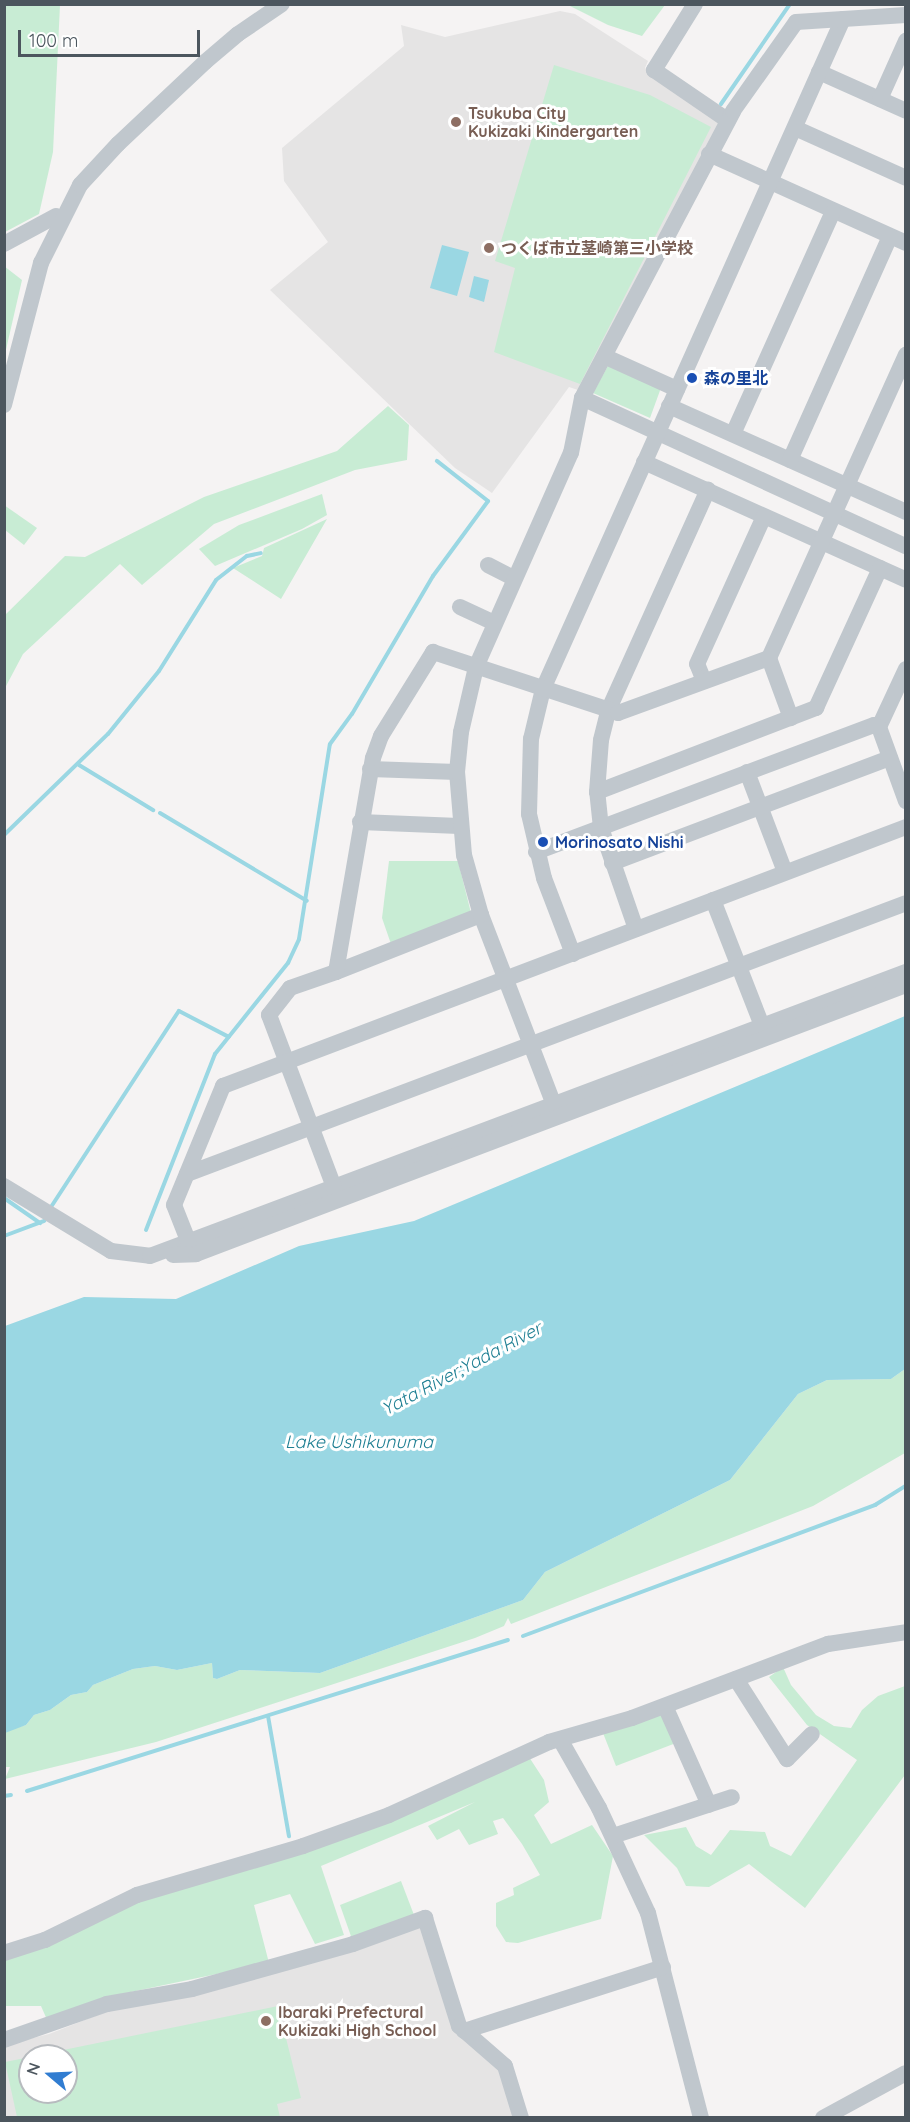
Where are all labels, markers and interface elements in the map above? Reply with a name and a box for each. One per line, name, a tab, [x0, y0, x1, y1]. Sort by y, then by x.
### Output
scale bar	[21, 18, 202, 56]
text: 100 m	[29, 29, 78, 52]
place label: Tsukuba City Kukizaki Kindergarten	[468, 103, 638, 141]
marker: Tsukuba City Kukizaki Kindergarten	[449, 115, 463, 129]
place label: つくば市立茎崎第三小学校	[501, 238, 693, 258]
marker: つくば市立茎崎第三小学校	[482, 241, 496, 255]
place label: 森の里北	[704, 368, 768, 388]
marker: 森の里北	[685, 371, 699, 385]
place label: Morinosato Nishi	[555, 832, 684, 852]
marker: Morinosato Nishi	[536, 835, 550, 849]
water label: Yata River;Yada River	[378, 1318, 546, 1420]
water label: Lake Ushikunuma	[285, 1431, 433, 1453]
place label: Ibaraki Prefectural Kukizaki High School	[278, 2002, 437, 2040]
marker: Ibaraki Prefectural Kukizaki High School	[259, 2014, 273, 2028]
north arrow	[18, 2044, 78, 2104]
text: N	[21, 2060, 44, 2078]

